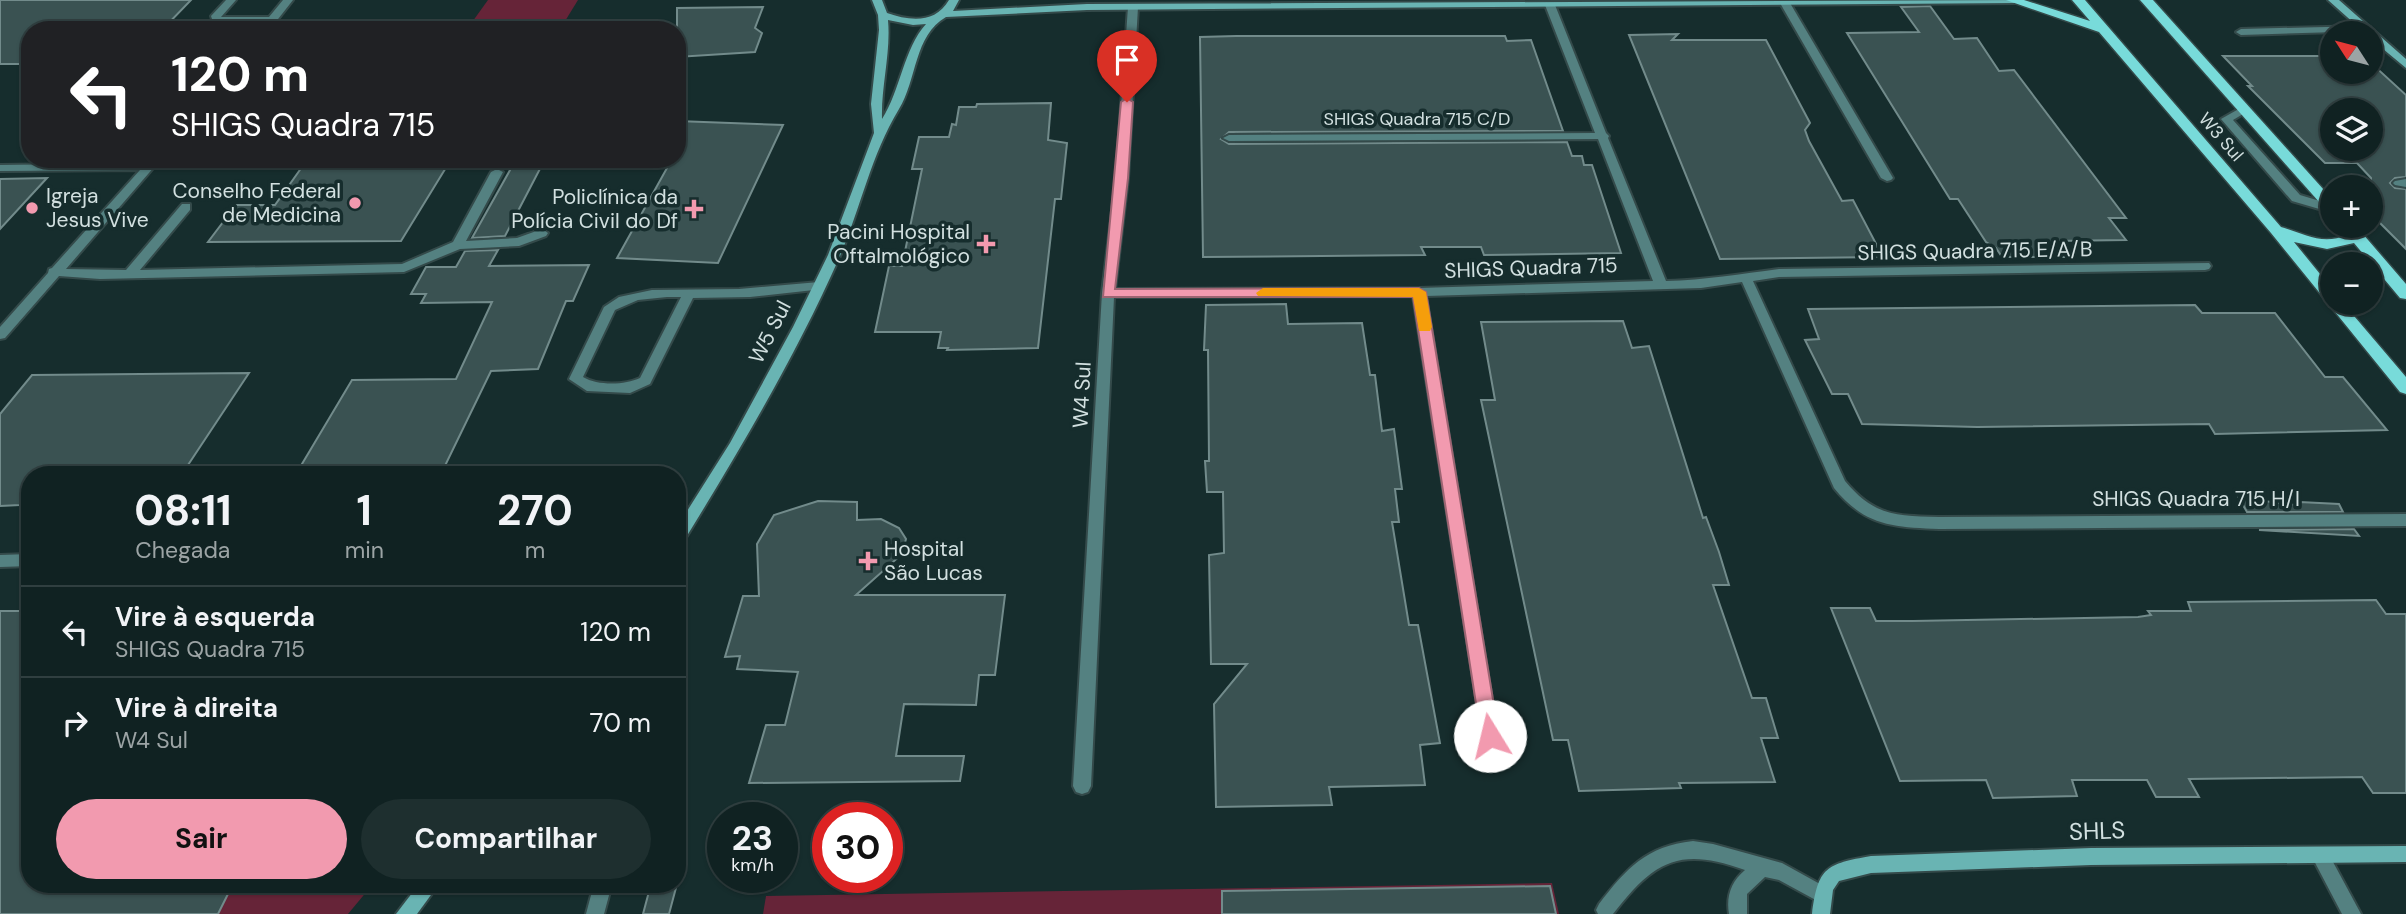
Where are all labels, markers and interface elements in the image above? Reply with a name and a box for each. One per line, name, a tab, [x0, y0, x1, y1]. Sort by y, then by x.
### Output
north arrow	[2320, 21, 2384, 84]
map controls	[2320, 21, 2383, 315]
pin	[1097, 30, 1157, 102]
icon: arrive	[1108, 41, 1146, 79]
text: 120 m	[171, 42, 309, 106]
icon: left	[56, 49, 147, 140]
button: layers	[2320, 98, 2383, 161]
text: SHIGS Quadra 715	[171, 104, 435, 146]
street label: SHIGS Quadra 715 C/D	[1324, 107, 1510, 131]
street label: W3 Sul	[2193, 108, 2249, 166]
button: +	[2320, 175, 2383, 238]
place label: Conselho Federal de Medicina	[172, 177, 341, 229]
place label: Igreja Jesus Vive	[46, 182, 149, 234]
place label: Policlínica da Polícia Civil do Df	[511, 183, 678, 235]
marker: Conselho Federal de Medicina	[347, 195, 363, 211]
marker: Policlínica da Polícia Civil do Df	[684, 199, 704, 219]
marker: Igreja Jesus Vive	[24, 200, 40, 216]
place label: Pacini Hospital Oftalmológico	[827, 218, 970, 270]
marker: Pacini Hospital Oftalmológico	[976, 234, 996, 254]
street label: SHIGS Quadra 715 E/A/B	[1857, 235, 2093, 267]
street label: SHIGS Quadra 715	[1444, 251, 1618, 285]
button: −	[2320, 252, 2383, 315]
street label: W5 Sul	[742, 296, 798, 368]
street label: W4 Sul	[1066, 361, 1098, 429]
text: 08:11	[134, 483, 232, 538]
text: 1	[357, 483, 372, 538]
text: 270	[497, 483, 573, 538]
street label: SHIGS Quadra 715 H/I	[2092, 485, 2300, 513]
text: Chegada	[135, 535, 230, 565]
text: min	[345, 535, 384, 565]
text: m	[525, 535, 545, 565]
place label: Hospital São Lucas	[884, 535, 983, 587]
marker: Hospital São Lucas	[858, 551, 878, 571]
text: Vire à esquerda	[115, 600, 315, 634]
icon: left	[56, 613, 94, 651]
text: 120 m	[580, 615, 651, 649]
text: SHIGS Quadra 715	[115, 634, 305, 664]
text: Vire à direita	[115, 691, 278, 725]
position arrow	[1453, 699, 1527, 773]
icon: right	[56, 704, 94, 742]
text: 70 m	[590, 706, 651, 740]
text: W4 Sul	[115, 725, 188, 755]
button: Sair	[56, 799, 347, 879]
button: Compartilhar	[361, 799, 651, 879]
speed limit sign: 30	[812, 802, 903, 893]
street label: SHLS	[2068, 814, 2126, 847]
text: 23	[732, 815, 773, 861]
text: km/h	[731, 853, 774, 877]

